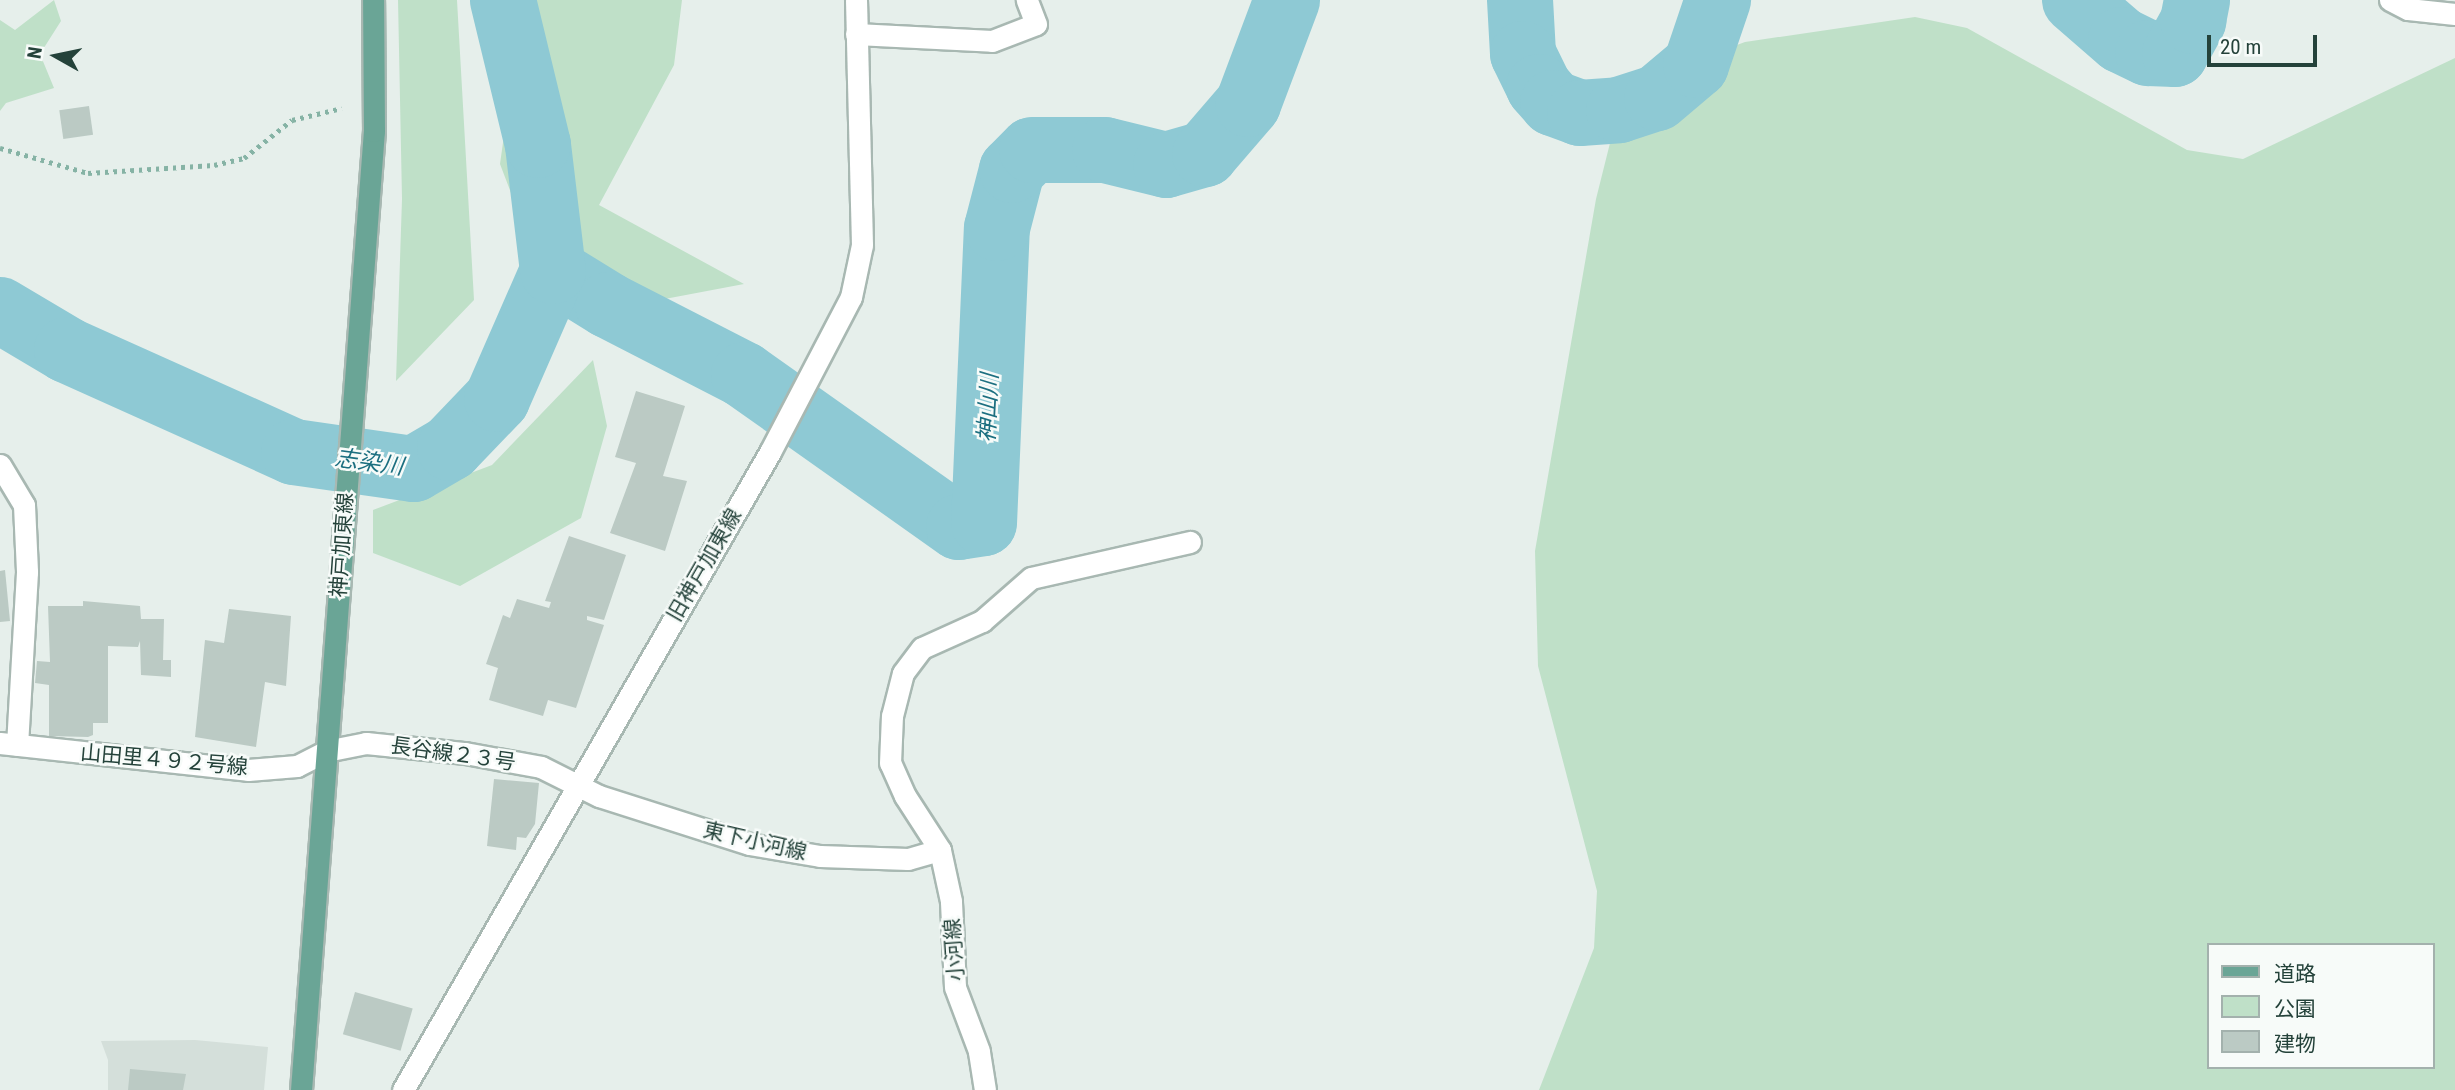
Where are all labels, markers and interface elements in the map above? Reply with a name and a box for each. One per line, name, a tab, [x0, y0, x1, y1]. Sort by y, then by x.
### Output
north arrow	[21, 21, 91, 91]
scale bar	[2210, 21, 2320, 65]
text: 20 m	[2220, 35, 2261, 59]
text: N	[22, 45, 47, 60]
water label: 神山川	[973, 373, 1005, 443]
water label: 志染川	[333, 445, 405, 481]
street label: 神戸加東線	[326, 492, 358, 598]
street label: 旧神戸加東線	[662, 504, 746, 626]
street label: 長谷線２３号	[389, 733, 517, 775]
street label: 山田里４９２号線	[79, 740, 249, 780]
street label: 東下小河線	[701, 817, 809, 865]
street label: 小河線	[939, 918, 969, 982]
legend	[2206, 943, 2434, 1069]
text: 道路	[2274, 962, 2316, 986]
text: 公園	[2274, 997, 2316, 1021]
text: 建物	[2274, 1032, 2316, 1056]

